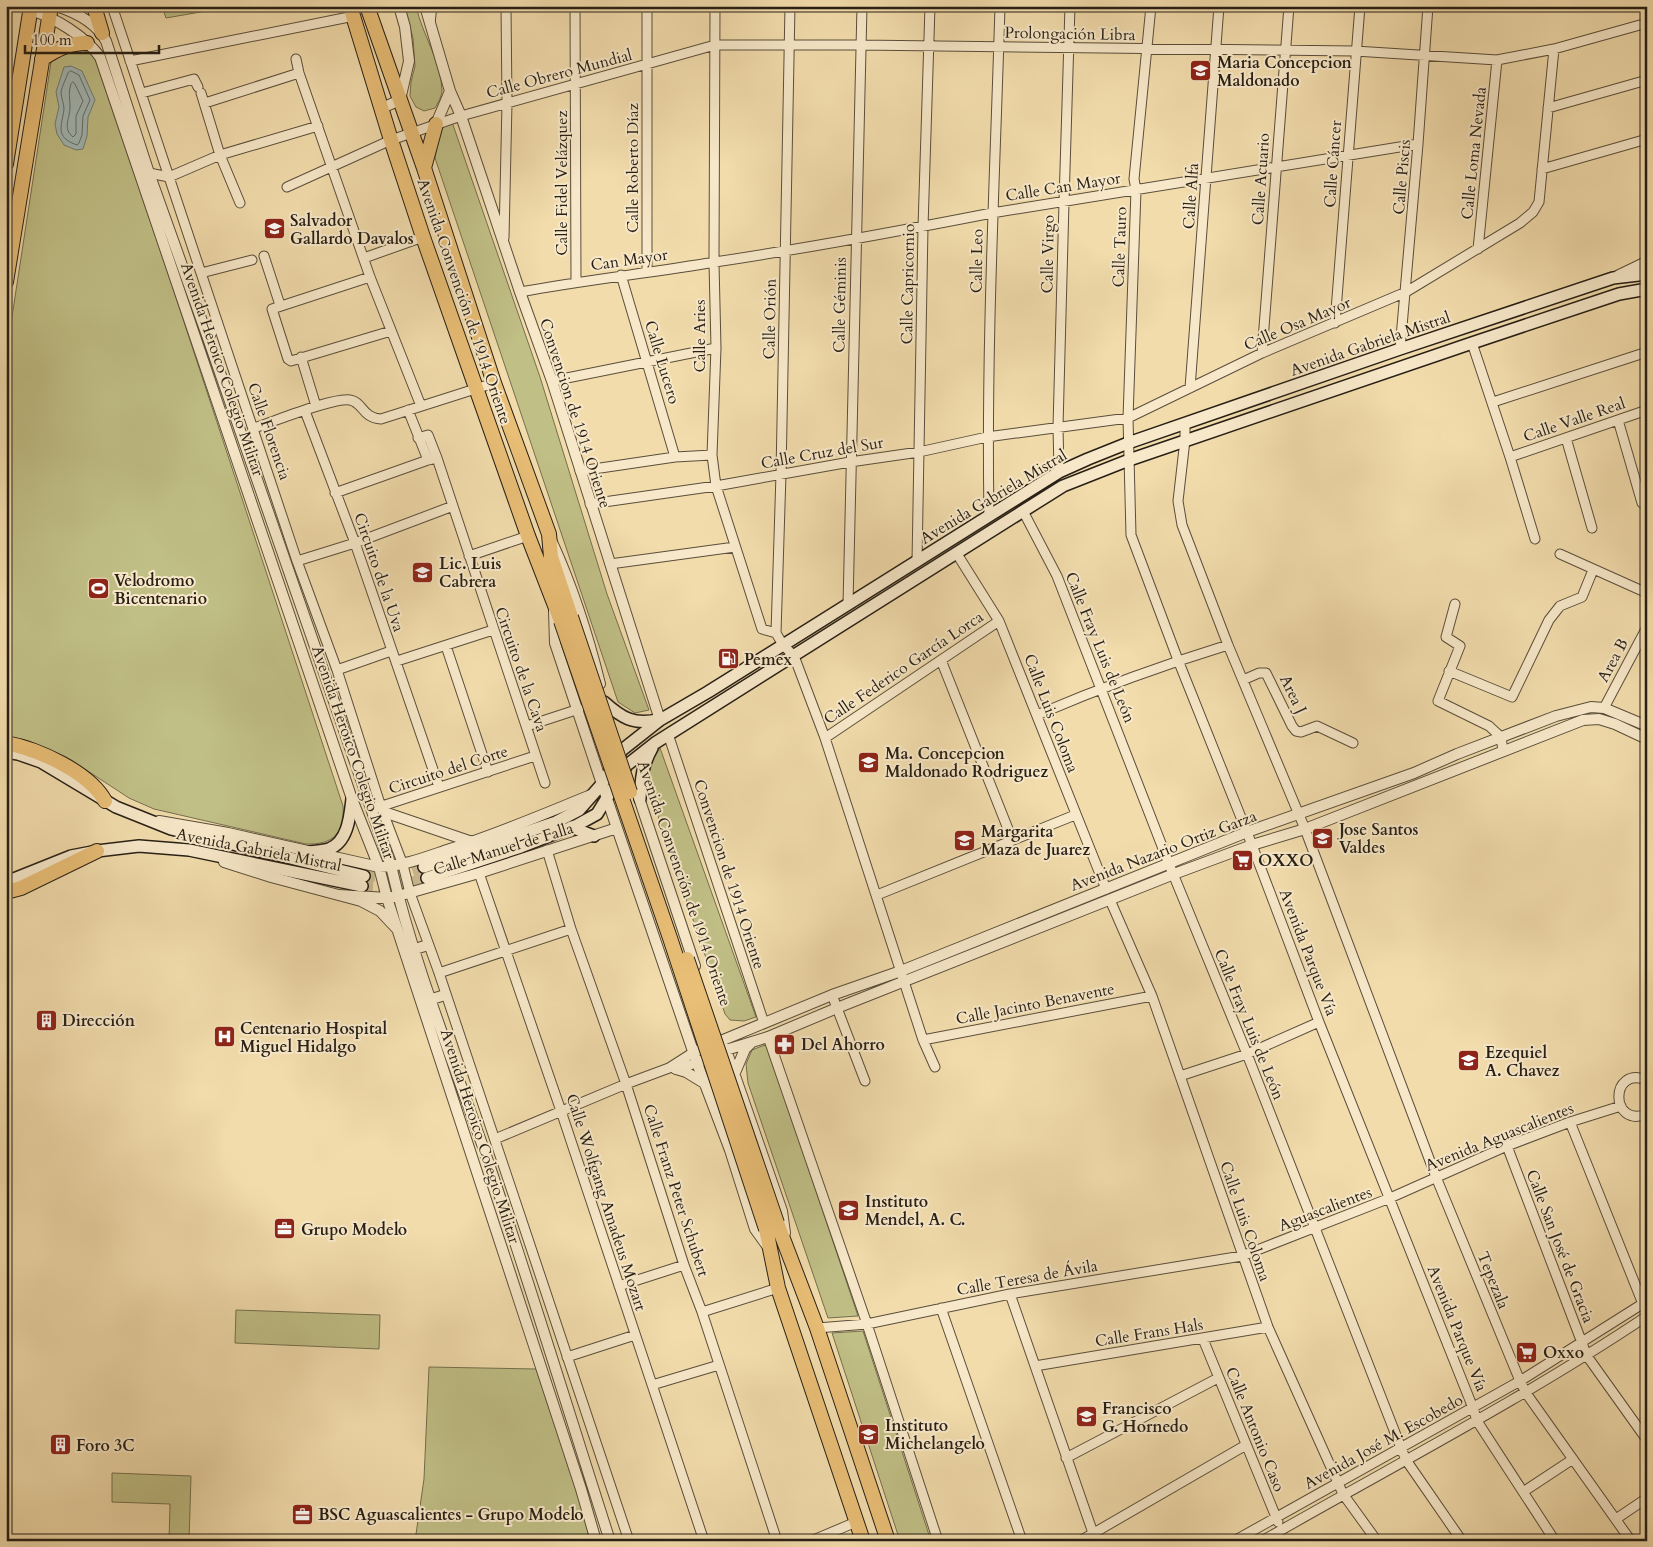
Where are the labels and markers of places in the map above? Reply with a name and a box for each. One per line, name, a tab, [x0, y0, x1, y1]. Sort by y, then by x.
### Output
place label: Maria Concepcion Maldonado	[1217, 52, 1352, 92]
school or university icon: Maria Concepcion Maldonado	[1189, 59, 1213, 83]
place label: Salvador Gallardo Davalos	[290, 210, 414, 250]
school or university icon: Salvador Gallardo Davalos	[262, 217, 286, 241]
place label: Lic. Luis Cabrera	[439, 553, 502, 593]
school or university icon: Lic. Luis Cabrera	[411, 560, 435, 584]
place label: Velodromo Bicentenario	[114, 570, 207, 610]
sports icon: Velodromo Bicentenario	[86, 577, 110, 601]
fuel station icon: Pemex	[716, 647, 740, 671]
place label: Pemex	[744, 649, 792, 671]
place label: Ma. Concepcion Maldonado Rodriguez	[885, 743, 1048, 783]
school or university icon: Ma. Concepcion Maldonado Rodriguez	[857, 750, 881, 774]
place label: Jose Santos Valdes	[1337, 819, 1419, 859]
place label: Margarita Maza de Juarez	[981, 821, 1090, 861]
school or university icon: Jose Santos Valdes	[1311, 826, 1335, 850]
school or university icon: Margarita Maza de Juarez	[953, 828, 977, 852]
supermarket icon: OXXO	[1230, 848, 1254, 872]
place label: OXXO	[1258, 850, 1313, 872]
building icon: Dirección	[34, 1008, 58, 1032]
place label: Dirección	[62, 1010, 136, 1032]
place label: Centenario Hospital Miguel Hidalgo	[240, 1018, 387, 1058]
hospital icon: Centenario Hospital Miguel Hidalgo	[212, 1025, 236, 1049]
pharmacy icon: Del Ahorro	[773, 1032, 797, 1056]
place label: Del Ahorro	[801, 1034, 885, 1056]
place label: Ezequiel A. Chavez	[1485, 1042, 1560, 1082]
school or university icon: Ezequiel A. Chavez	[1457, 1049, 1481, 1073]
place label: Instituto Mendel, A. C.	[865, 1191, 966, 1231]
school or university icon: Instituto Mendel, A. C.	[837, 1198, 861, 1222]
office icon: Grupo Modelo	[273, 1217, 297, 1241]
place label: Grupo Modelo	[301, 1219, 407, 1241]
supermarket icon: Oxxo	[1515, 1340, 1539, 1364]
place label: Oxxo	[1543, 1342, 1584, 1364]
place label: Francisco G. Hornedo	[1102, 1398, 1188, 1438]
school or university icon: Francisco G. Hornedo	[1074, 1405, 1098, 1429]
place label: Instituto Michelangelo	[885, 1415, 985, 1455]
school or university icon: Instituto Michelangelo	[857, 1422, 881, 1446]
building icon: Foro 3C	[48, 1433, 72, 1457]
place label: Foro 3C	[76, 1435, 135, 1457]
office icon: BSC Aguascalientes - Grupo Modelo	[290, 1502, 314, 1526]
place label: BSC Aguascalientes - Grupo Modelo	[318, 1504, 584, 1526]

